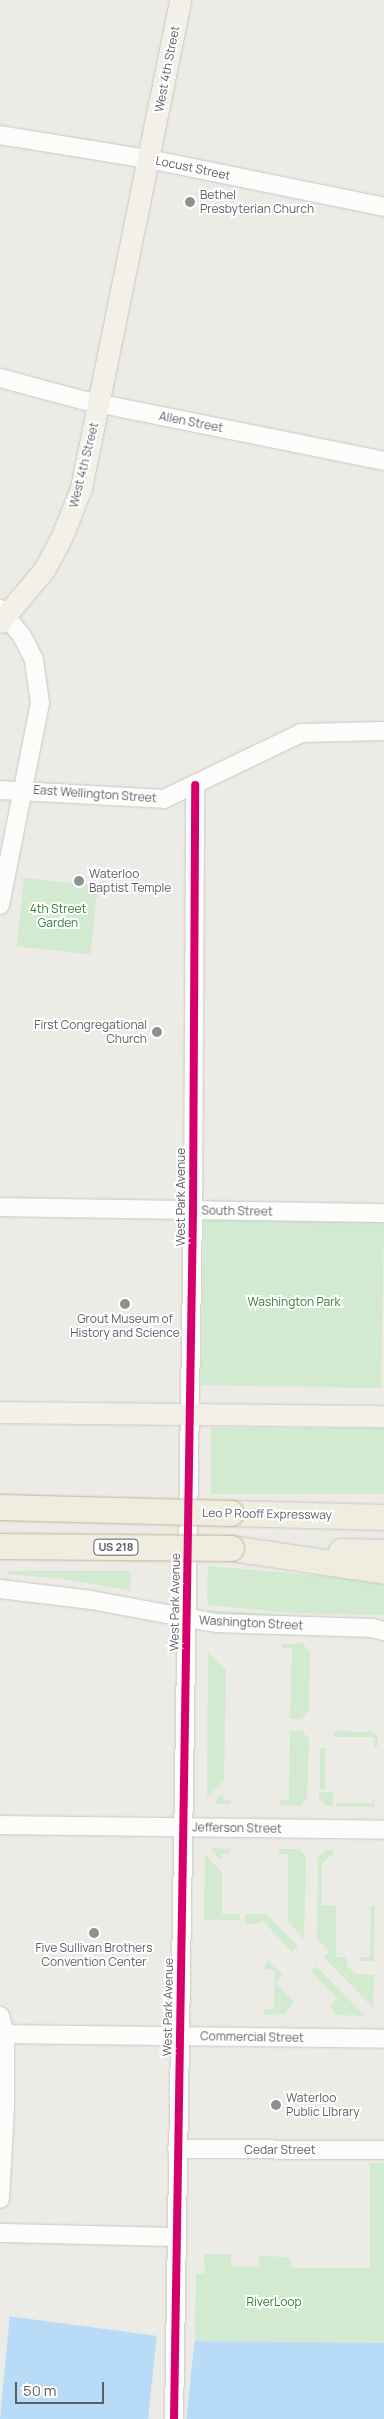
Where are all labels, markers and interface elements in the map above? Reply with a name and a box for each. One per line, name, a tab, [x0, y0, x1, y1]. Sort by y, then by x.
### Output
street label: West 4th Street	[152, 25, 182, 113]
street label: Locust Street	[154, 153, 232, 183]
place label: Bethel Presbyterian Church	[200, 188, 314, 216]
marker: Bethel Presbyterian Church	[184, 196, 196, 208]
street label: Allen Street	[158, 409, 224, 435]
street label: West 4th Street	[66, 421, 102, 509]
street label: East Wellington Street	[33, 783, 157, 805]
place label: Waterloo Baptist Temple	[89, 867, 171, 895]
marker: Waterloo Baptist Temple	[73, 875, 85, 887]
park label: 4th Street Garden	[30, 902, 86, 930]
place label: First Congregational Church	[34, 1018, 147, 1046]
marker: First Congregational Church	[151, 1026, 163, 1038]
street label: West Park Avenue	[174, 1148, 188, 1246]
street label: South Street	[201, 1203, 273, 1219]
park label: Washington Park	[248, 1295, 340, 1309]
marker: Grout Museum of History and Science	[119, 1298, 131, 1310]
place label: Grout Museum of History and Science	[70, 1312, 180, 1340]
street label: Leo P Rooff Expressway	[202, 1506, 332, 1522]
road number: US 218	[92, 1538, 140, 1555]
street label: West Park Avenue	[167, 1553, 183, 1651]
street label: Washington Street	[199, 1613, 303, 1633]
street label: Jefferson Street	[192, 1820, 282, 1836]
marker: Five Sullivan Brothers Convention Center	[88, 1927, 100, 1939]
place label: Five Sullivan Brothers Convention Center	[36, 1941, 152, 1969]
street label: West Park Avenue	[160, 1958, 176, 2056]
street label: Commercial Street	[200, 2029, 304, 2045]
place label: Waterloo Public LIbrary	[286, 2091, 359, 2119]
marker: Waterloo Public LIbrary	[270, 2099, 282, 2111]
street label: Cedar Street	[244, 2143, 316, 2157]
park label: RiverLoop	[247, 2295, 301, 2309]
scale bar	[18, 2372, 106, 2404]
text: 50 m	[23, 2380, 57, 2401]

